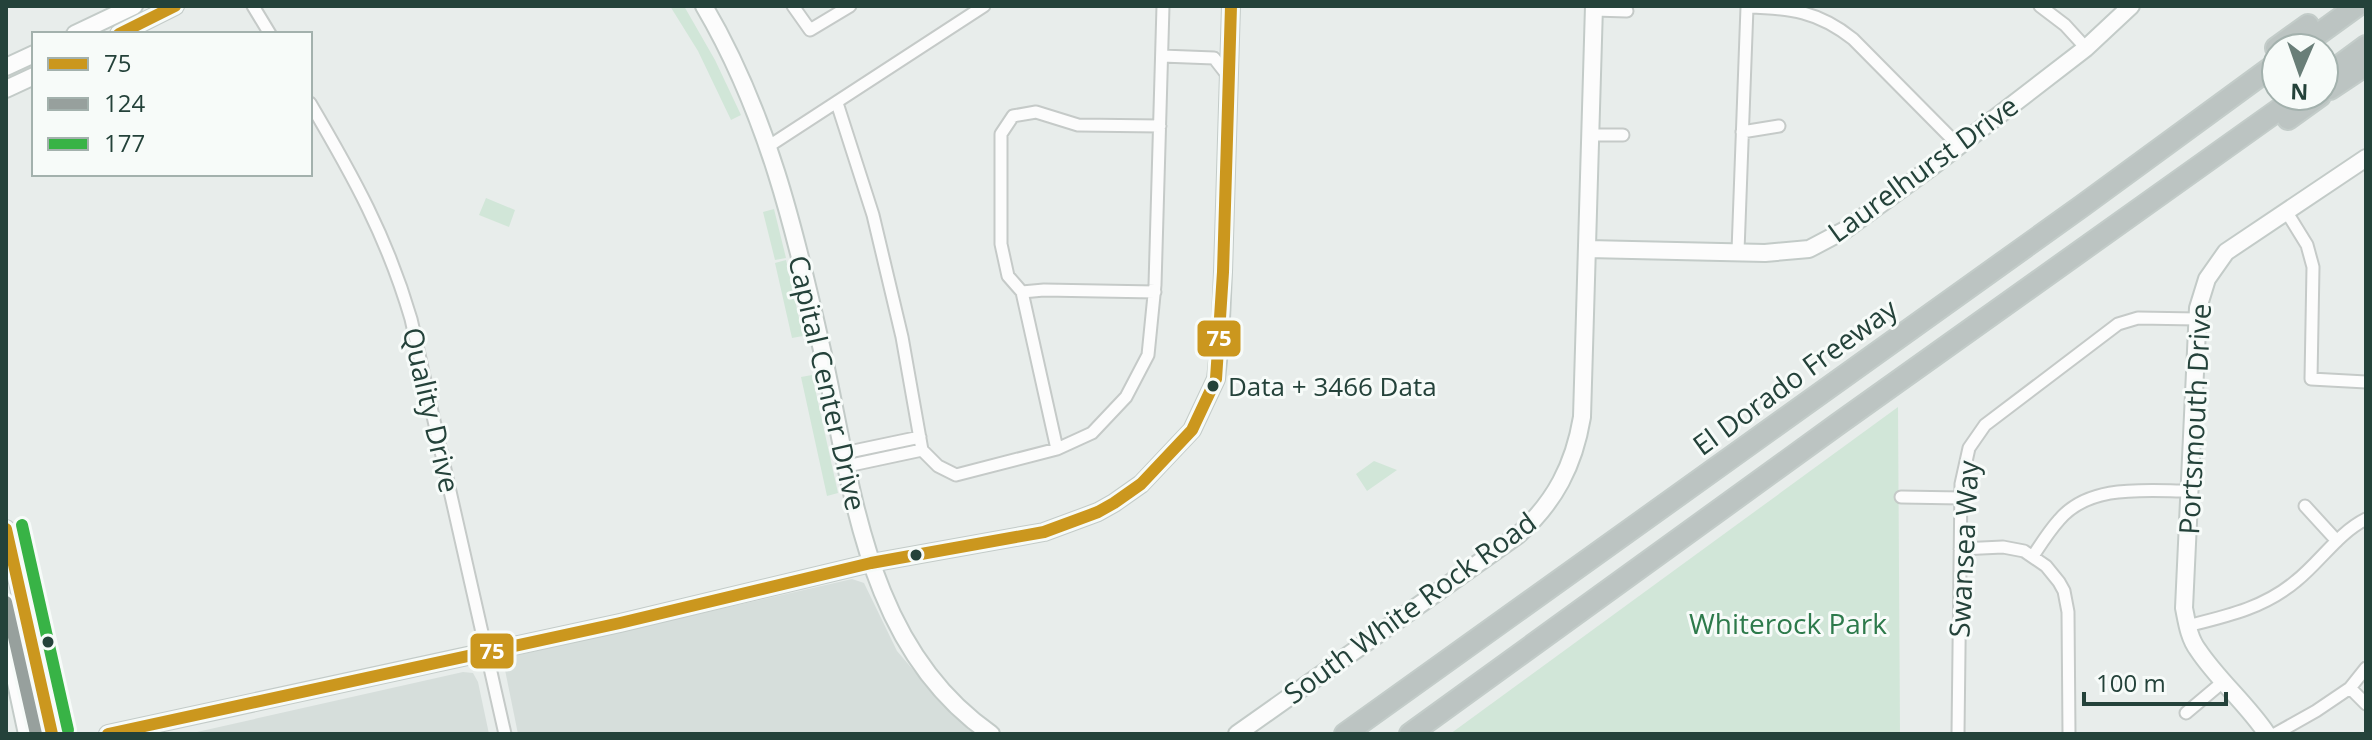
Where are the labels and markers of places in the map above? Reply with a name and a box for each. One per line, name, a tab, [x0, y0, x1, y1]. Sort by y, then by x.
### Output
place label: Data + 3466 Data	[1228, 368, 1437, 404]
marker: Data + 3466 Data	[1205, 378, 1221, 394]
unlabelled marker	[908, 547, 924, 563]
unlabelled marker	[40, 634, 56, 650]

